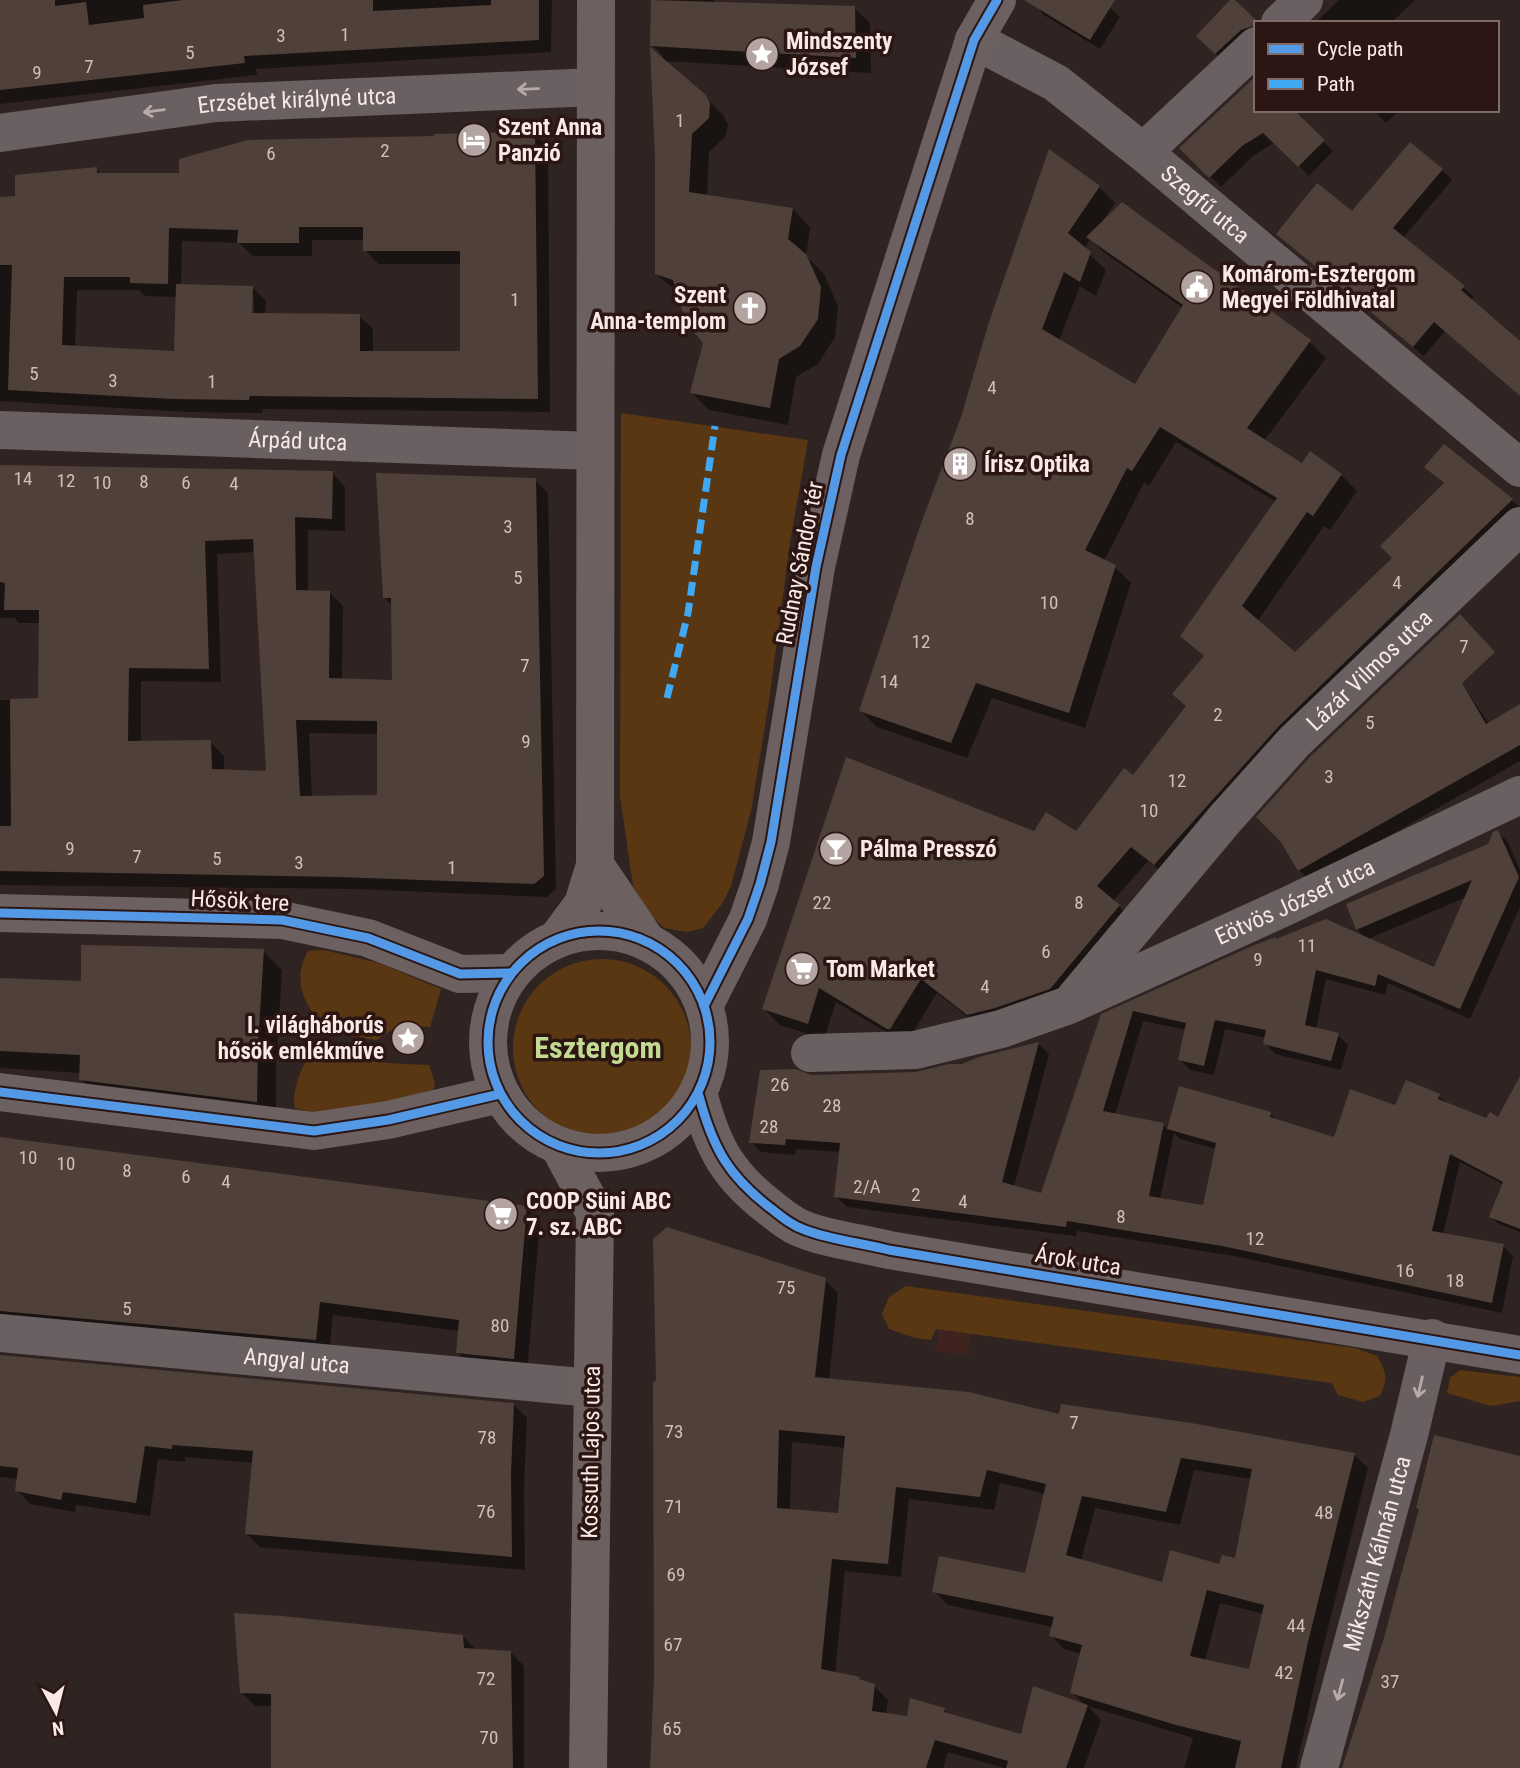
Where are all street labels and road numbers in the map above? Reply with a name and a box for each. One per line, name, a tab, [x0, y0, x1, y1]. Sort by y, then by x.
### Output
street label: Erzsébet királyné utca	[196, 82, 397, 119]
street label: Szegfű utca	[1156, 159, 1255, 249]
street label: Árpád utca	[248, 424, 348, 456]
street label: Rudnay Sándor tér	[771, 479, 829, 647]
street label: Lázár Vilmos utca	[1301, 604, 1438, 736]
street label: Eötvös József utca	[1211, 853, 1379, 950]
street label: Hősök tere	[190, 885, 290, 917]
street label: Árok utca	[1033, 1240, 1123, 1281]
street label: Angyal utca	[243, 1342, 351, 1379]
street label: Kossuth Lajos utca	[576, 1365, 606, 1539]
street label: Mikszáth Kálmán utca	[1338, 1453, 1416, 1654]

